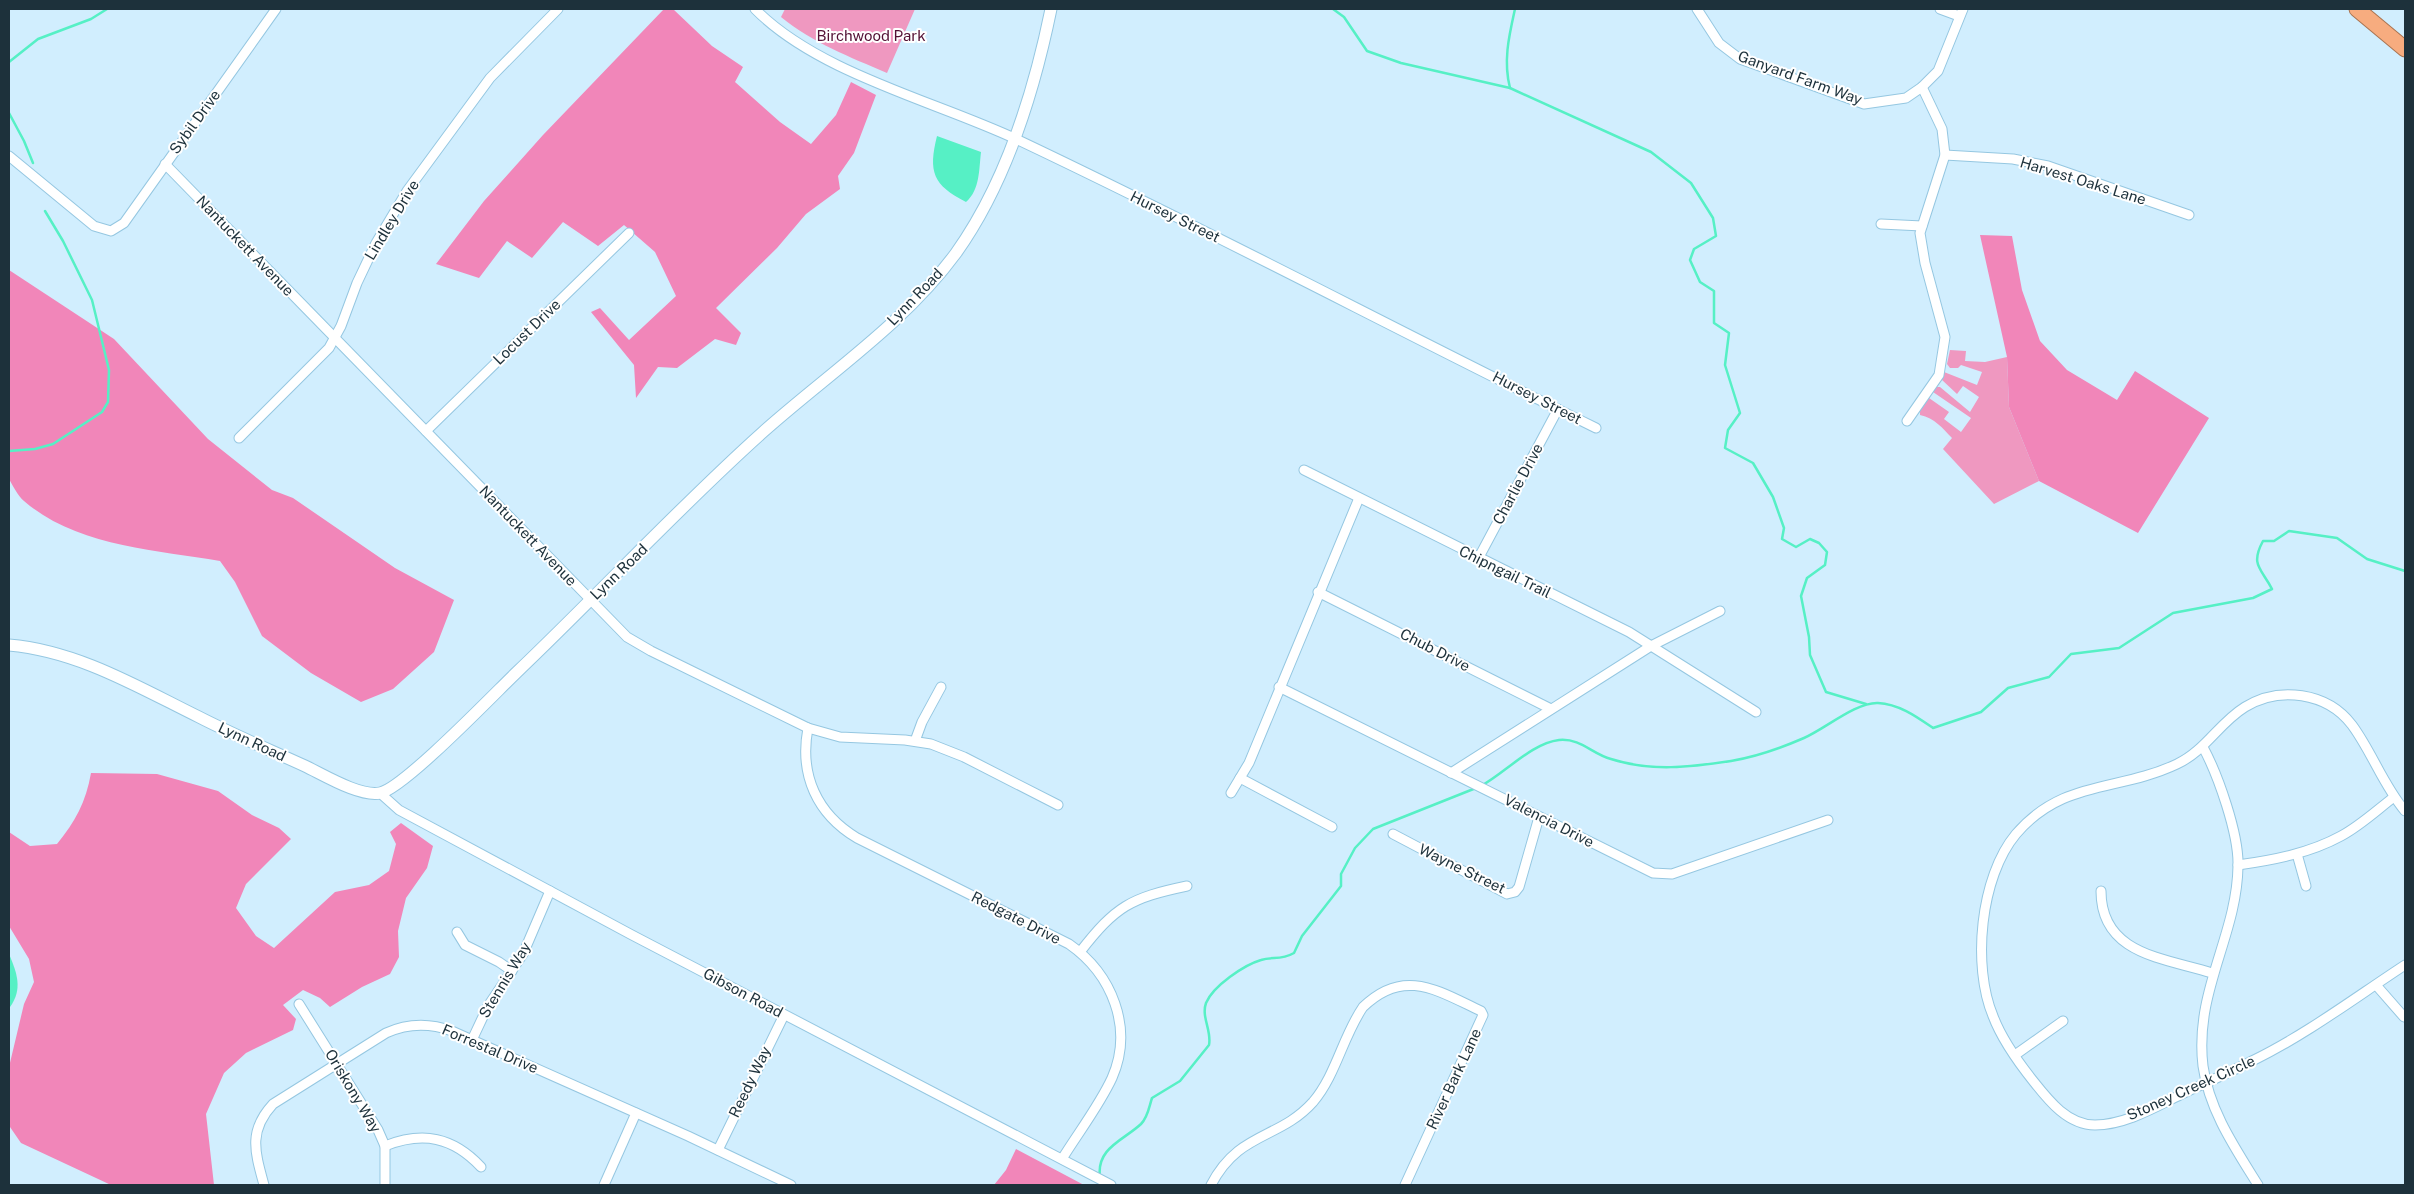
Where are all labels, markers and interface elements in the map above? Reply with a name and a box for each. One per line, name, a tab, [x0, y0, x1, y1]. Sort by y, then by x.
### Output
park label: Birchwood Park	[816, 27, 926, 44]
street label: Ganyard Farm Way	[1736, 47, 1865, 108]
street label: Sybil Drive	[166, 86, 224, 157]
street label: Harvest Oaks Lane	[2018, 153, 2148, 208]
street label: Lindley Drive	[361, 177, 422, 263]
street label: Hursey Street	[1128, 188, 1223, 246]
street label: Nantuckett Avenue	[193, 192, 298, 299]
street label: Lynn Road	[883, 265, 946, 329]
street label: Locust Drive	[490, 295, 564, 368]
street label: Hursey Street	[1490, 368, 1585, 427]
street label: Charlie Drive	[1489, 440, 1546, 527]
street label: Nantuckett Avenue	[476, 482, 581, 589]
street label: Lynn Road	[587, 540, 651, 603]
street label: Chipngail Trail	[1456, 542, 1554, 601]
street label: Chub Drive	[1397, 625, 1473, 674]
street label: Lynn Road	[216, 719, 289, 765]
street label: Valencia Drive	[1501, 791, 1597, 851]
street label: Wayne Street	[1416, 840, 1508, 897]
street label: Redgate Drive	[969, 888, 1064, 947]
street label: Stennis Way	[475, 939, 534, 1021]
street label: Gibson Road	[701, 964, 786, 1021]
street label: Forrestal Drive	[440, 1021, 541, 1076]
street label: River Bark Lane	[1423, 1026, 1484, 1132]
street label: Reedy Way	[725, 1044, 774, 1120]
street label: Oriskony Way	[322, 1046, 385, 1135]
street label: Stoney Creek Circle	[2124, 1052, 2257, 1123]

